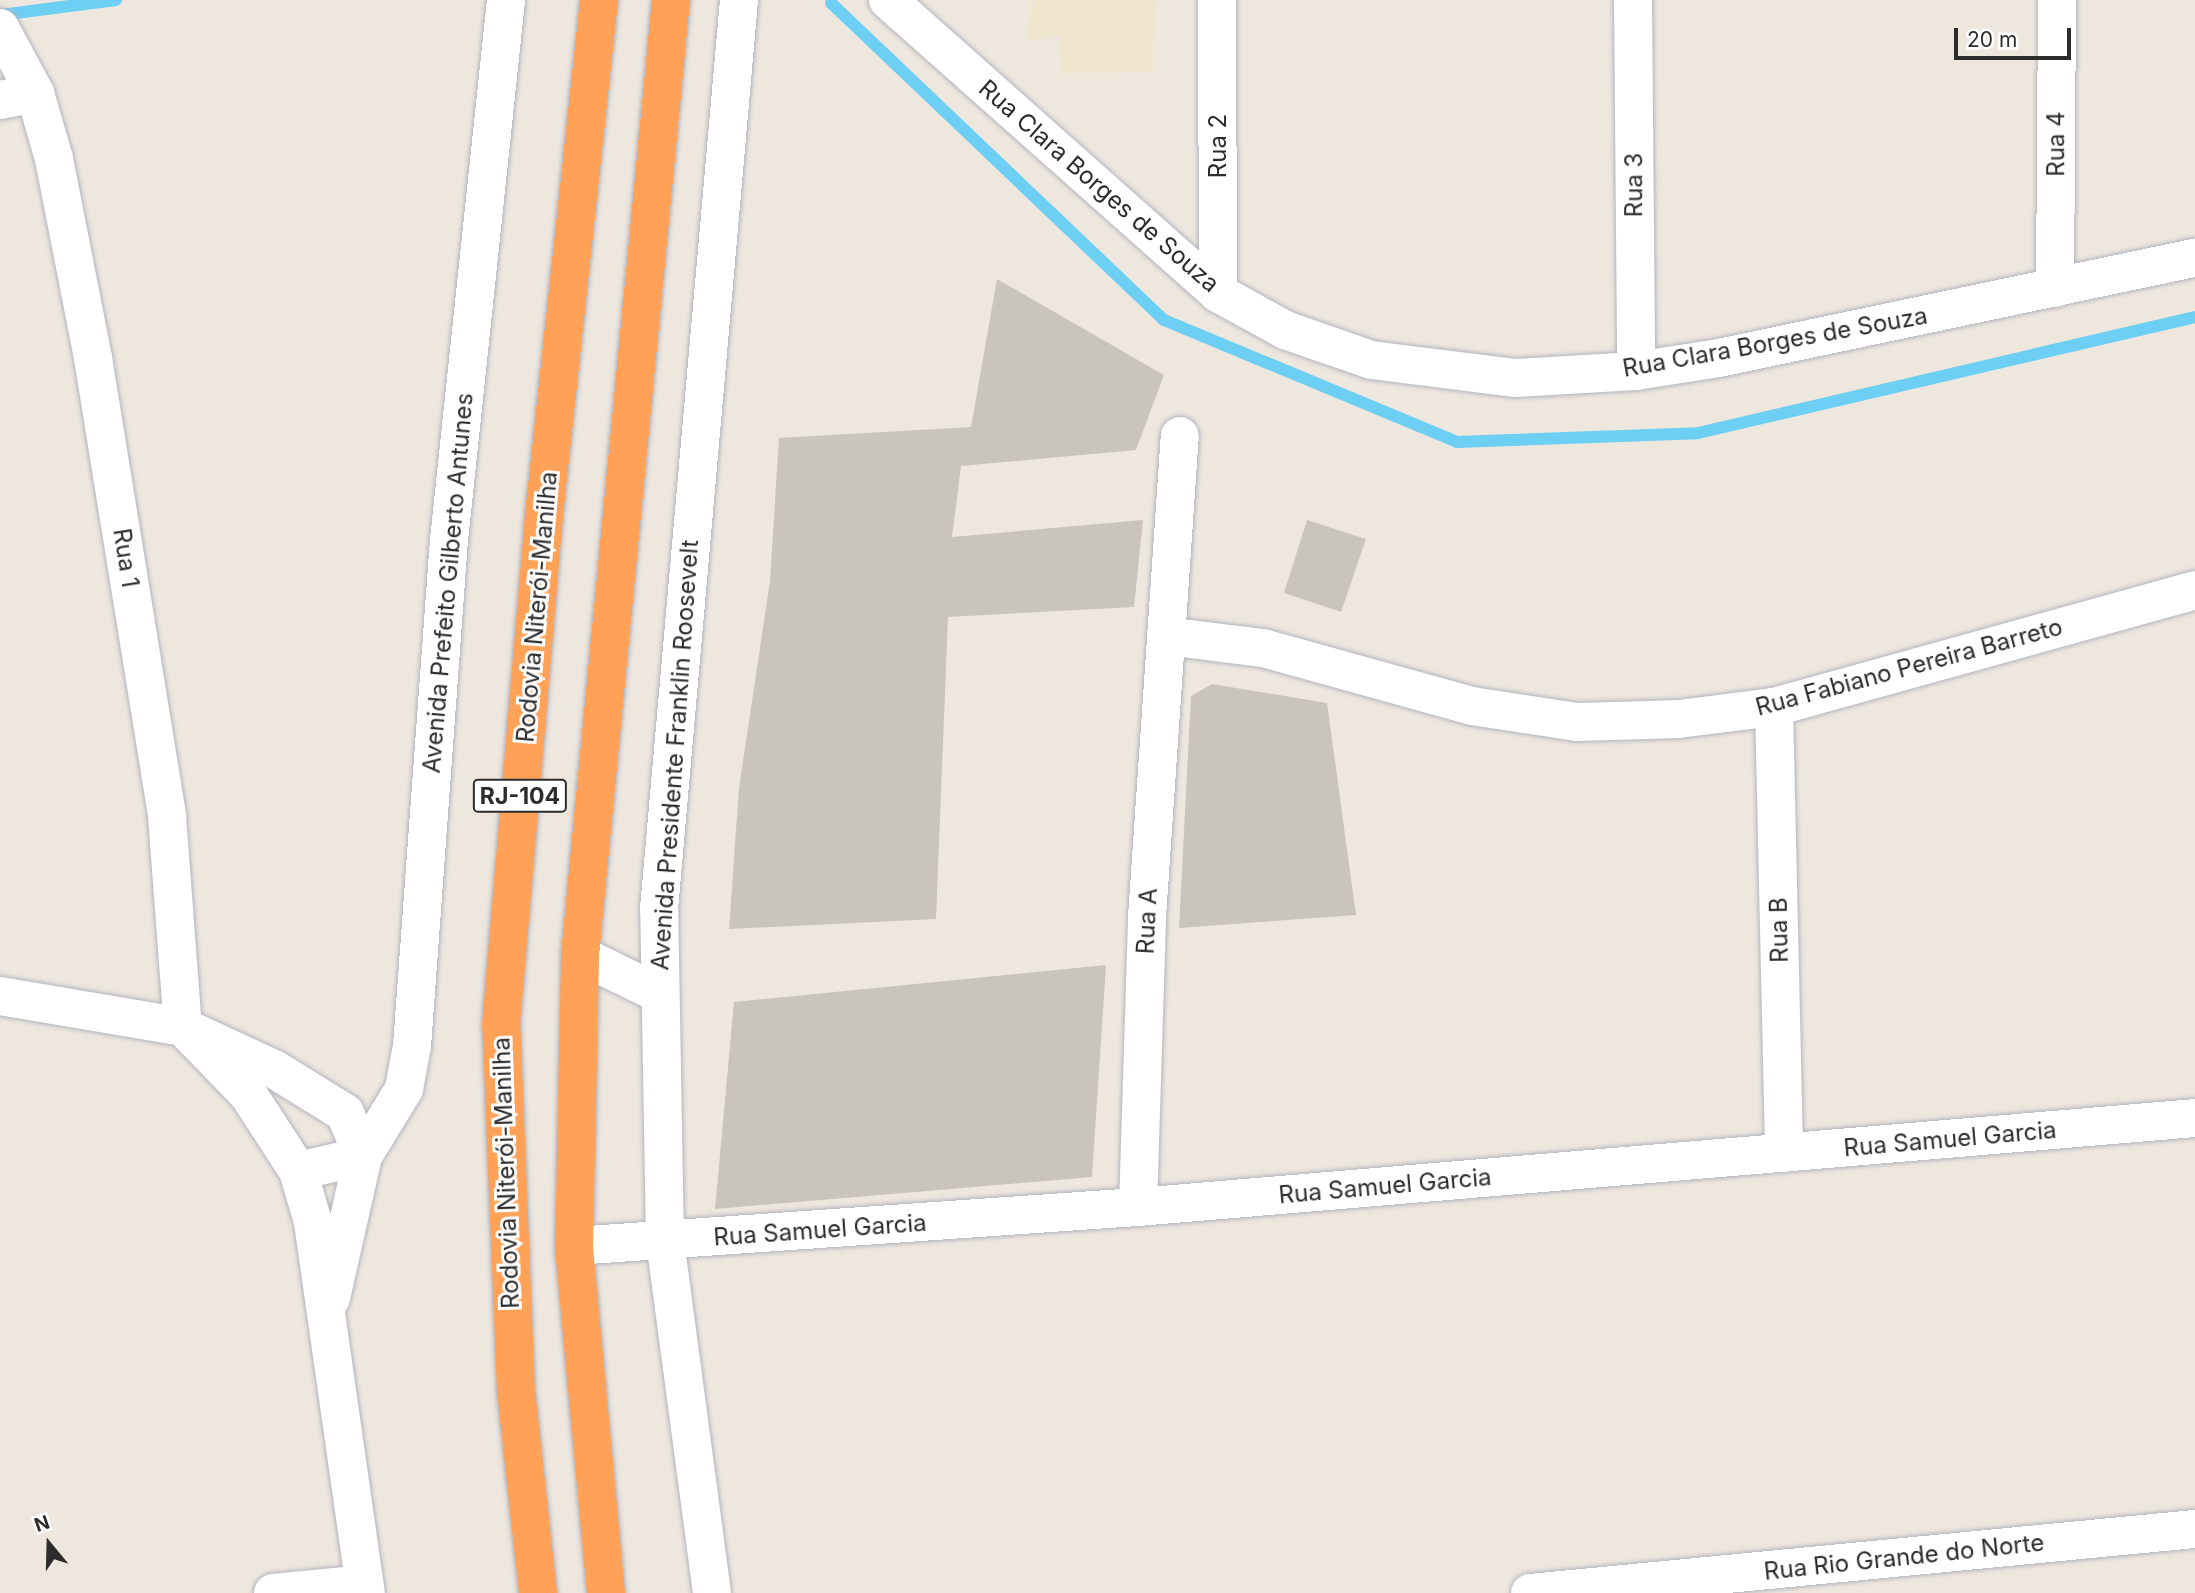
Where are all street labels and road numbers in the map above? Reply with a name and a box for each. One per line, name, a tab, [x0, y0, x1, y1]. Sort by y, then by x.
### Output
street label: Rua Clara Borges de Souza	[973, 74, 1225, 298]
street label: Rua 4	[2042, 111, 2070, 177]
street label: Rua 2	[1204, 114, 1232, 178]
street label: Rua 3	[1620, 153, 1648, 217]
street label: Rua Clara Borges de Souza	[1620, 301, 1930, 383]
street label: Avenida Prefeito Gilberto Antunes	[417, 392, 479, 774]
street label: Rodovia Niterói-Manilha	[511, 470, 563, 744]
street label: Rua 1	[107, 526, 145, 590]
street label: Avenida Presidente Franklin Roosevelt	[646, 539, 704, 971]
street label: Rua Fabiano Pereira Barreto	[1752, 612, 2066, 722]
road number: RJ-104	[473, 776, 567, 816]
street label: Rua A	[1131, 887, 1163, 955]
street label: Rua B	[1764, 897, 1794, 963]
street label: Rodovia Niterói-Manilha	[487, 1037, 525, 1309]
street label: Rua Samuel Garcia	[1842, 1115, 2058, 1163]
street label: Rua Samuel Garcia	[1277, 1162, 1493, 1210]
street label: Rua Samuel Garcia	[712, 1208, 928, 1252]
street label: Rua Rio Grande do Norte	[1762, 1528, 2046, 1586]

